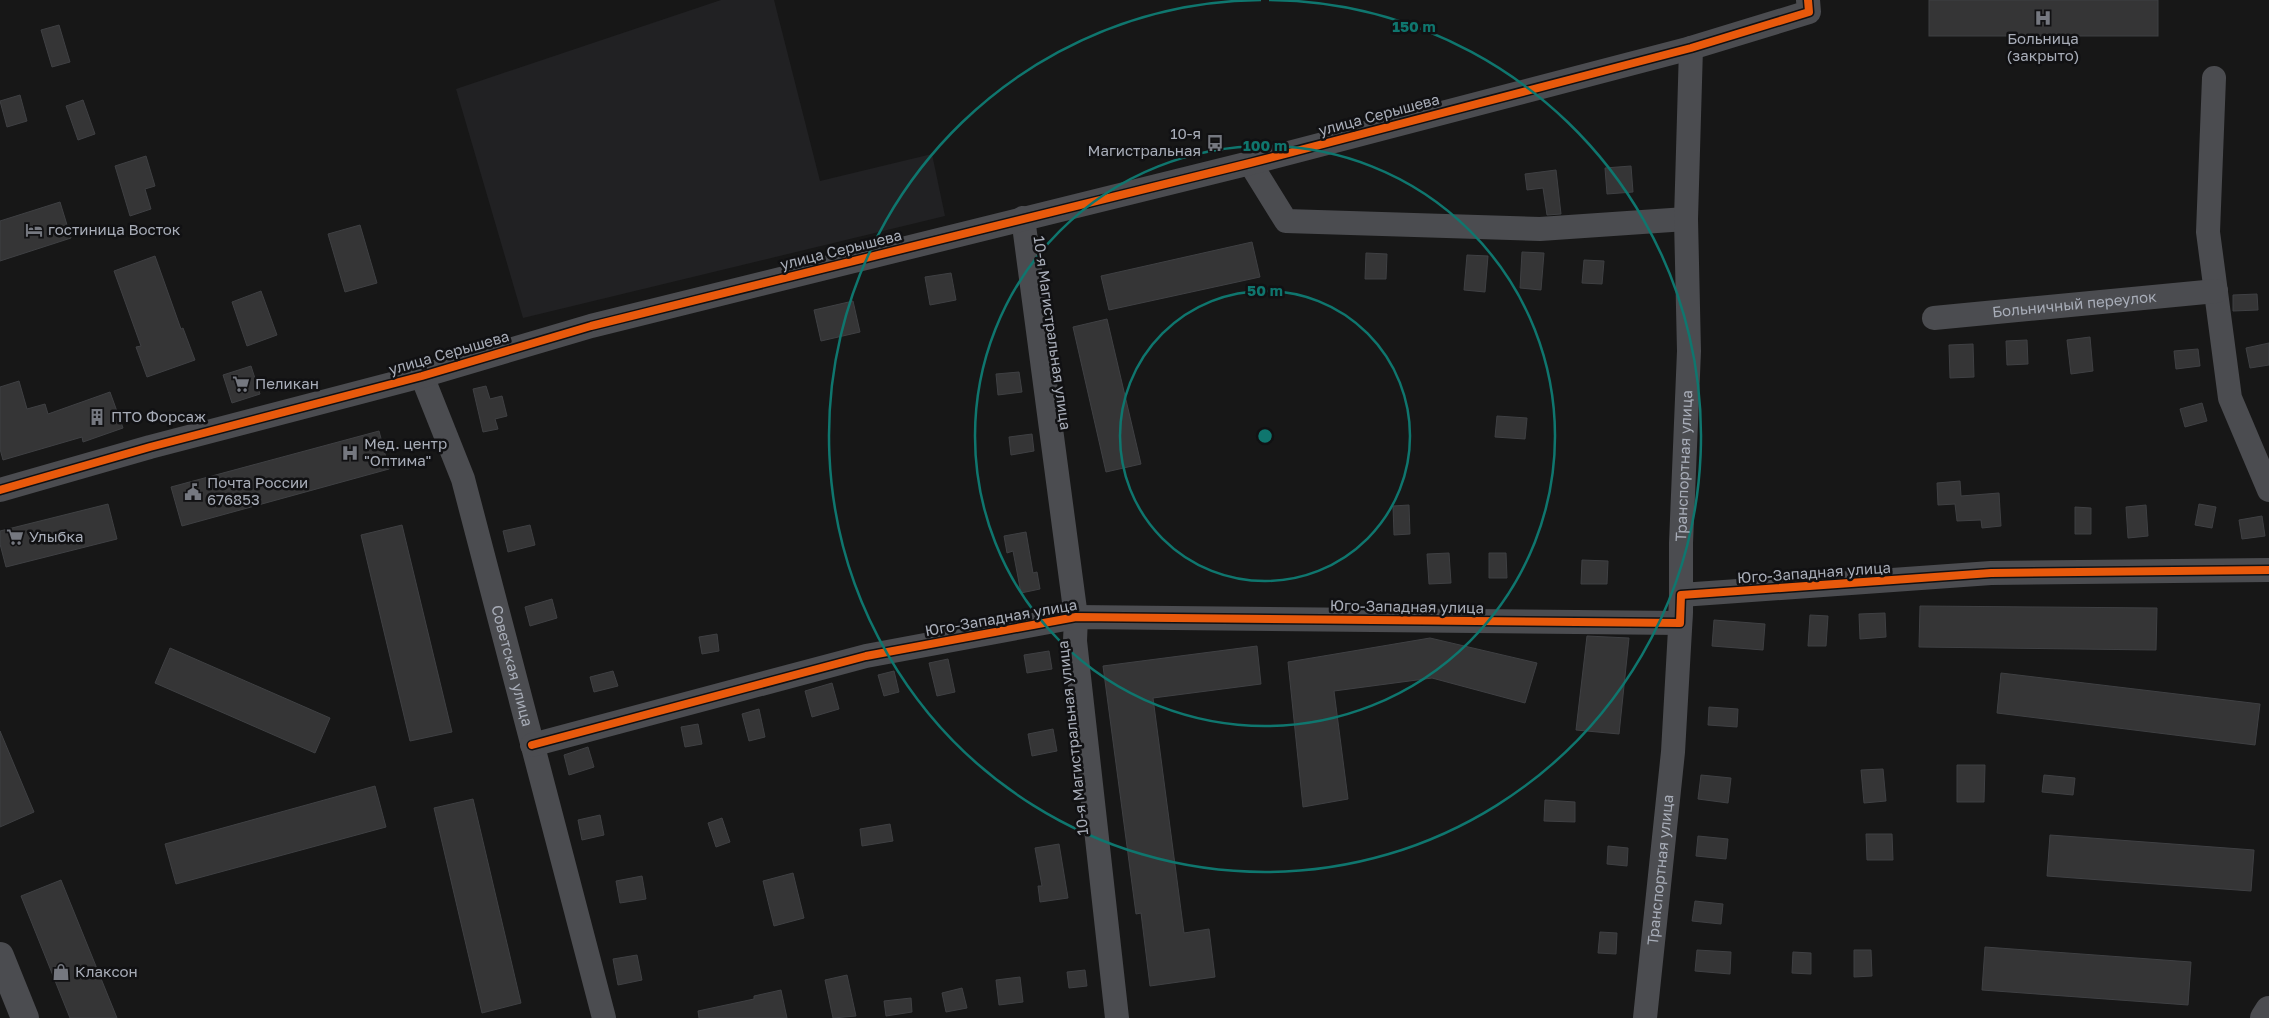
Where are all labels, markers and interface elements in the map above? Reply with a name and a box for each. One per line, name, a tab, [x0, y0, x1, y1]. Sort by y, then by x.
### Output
hospital icon: Больница (закрыто)	[2033, 8, 2053, 28]
text: 150 m	[1392, 17, 1436, 35]
place label: Больница (закрыто)	[2007, 29, 2079, 64]
street label: улица Серышева	[1316, 89, 1441, 139]
place label: 10-я Магистральная	[1088, 124, 1201, 159]
bus stop icon: 10-я Магистральная	[1205, 133, 1225, 153]
text: 100 m	[1243, 136, 1287, 154]
hotel icon: гостиница Восток	[24, 220, 44, 240]
place label: гостиница Восток	[48, 220, 181, 238]
street label: улица Серышева	[778, 225, 903, 273]
street label: 10-я Магистральная улица	[1030, 235, 1076, 431]
text: 50 m	[1247, 281, 1283, 299]
street label: Больничный переулок	[1991, 287, 2158, 320]
street label: улица Серышева	[386, 326, 511, 378]
supermarket icon: Пеликан	[231, 374, 251, 394]
place label: Пеликан	[255, 374, 319, 392]
street label: Транспортная улица	[1671, 390, 1695, 542]
building icon: ПТО Форсаж	[87, 407, 107, 427]
place label: ПТО Форсаж	[111, 407, 206, 425]
centre of rings	[1256, 427, 1274, 445]
place label: Мед. центр "Оптима"	[364, 434, 447, 469]
hospital icon: Мед. центр "Оптима"	[340, 443, 360, 463]
place label: Почта России 676853	[207, 473, 308, 508]
public building icon: Почта России 676853	[183, 482, 203, 502]
supermarket icon: Улыбка	[5, 527, 25, 547]
place label: Улыбка	[29, 527, 83, 545]
street label: Юго-Западная улица	[1736, 558, 1891, 586]
street label: Юго-Западная улица	[923, 595, 1078, 639]
street label: Юго-Западная улица	[1330, 596, 1484, 616]
street label: Советская улица	[488, 603, 537, 728]
street label: 10-я Магистральная улица	[1053, 640, 1091, 836]
street label: Транспортная улица	[1643, 793, 1676, 946]
shop icon: Клаксон	[51, 962, 71, 982]
place label: Клаксон	[75, 962, 138, 980]

